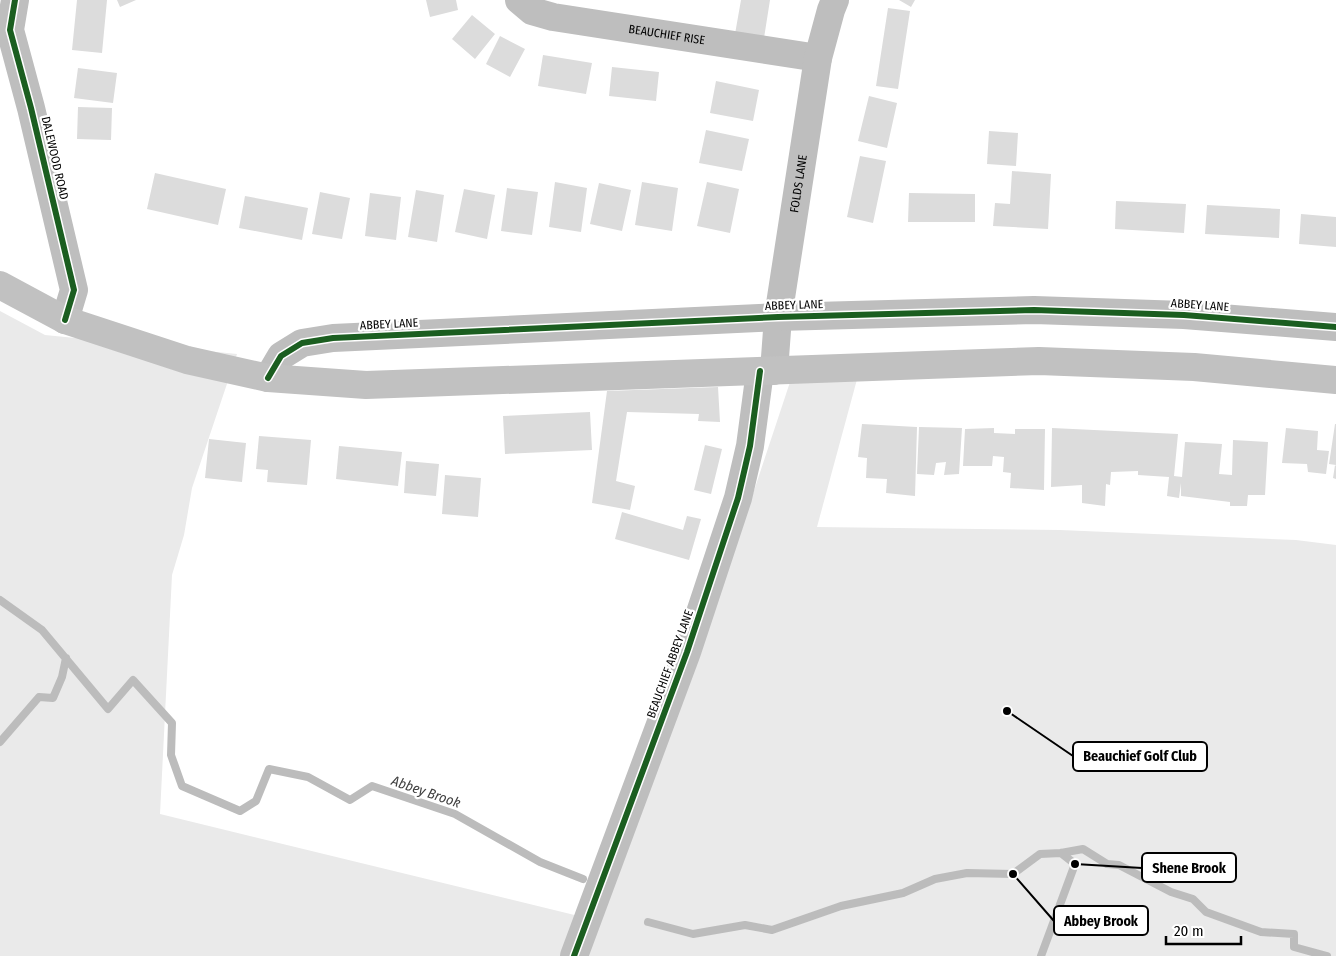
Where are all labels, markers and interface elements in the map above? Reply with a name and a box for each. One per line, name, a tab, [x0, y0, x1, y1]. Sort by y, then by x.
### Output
street label: BEAUCHIEF RISE	[628, 22, 706, 47]
street label: DALEWOOD ROAD	[39, 115, 71, 201]
street label: FOLDS LANE	[787, 154, 810, 214]
street label: ABBEY LANE	[1170, 296, 1230, 314]
street label: ABBEY LANE	[765, 297, 824, 313]
street label: ABBEY LANE	[359, 315, 419, 333]
street label: BEAUCHIEF ABBEY LANE	[644, 608, 696, 720]
callout: Beauchief Golf Club	[1073, 742, 1207, 771]
text: Beauchief Golf Club	[1083, 748, 1197, 765]
water label: Abbey Brook	[388, 772, 463, 812]
callout: Shene Brook	[1142, 853, 1236, 882]
text: Shene Brook	[1152, 860, 1227, 877]
callout: Abbey Brook	[1054, 906, 1148, 935]
text: Abbey Brook	[1063, 913, 1139, 930]
scale bar	[1166, 914, 1241, 946]
text: 20 m	[1174, 922, 1204, 940]

